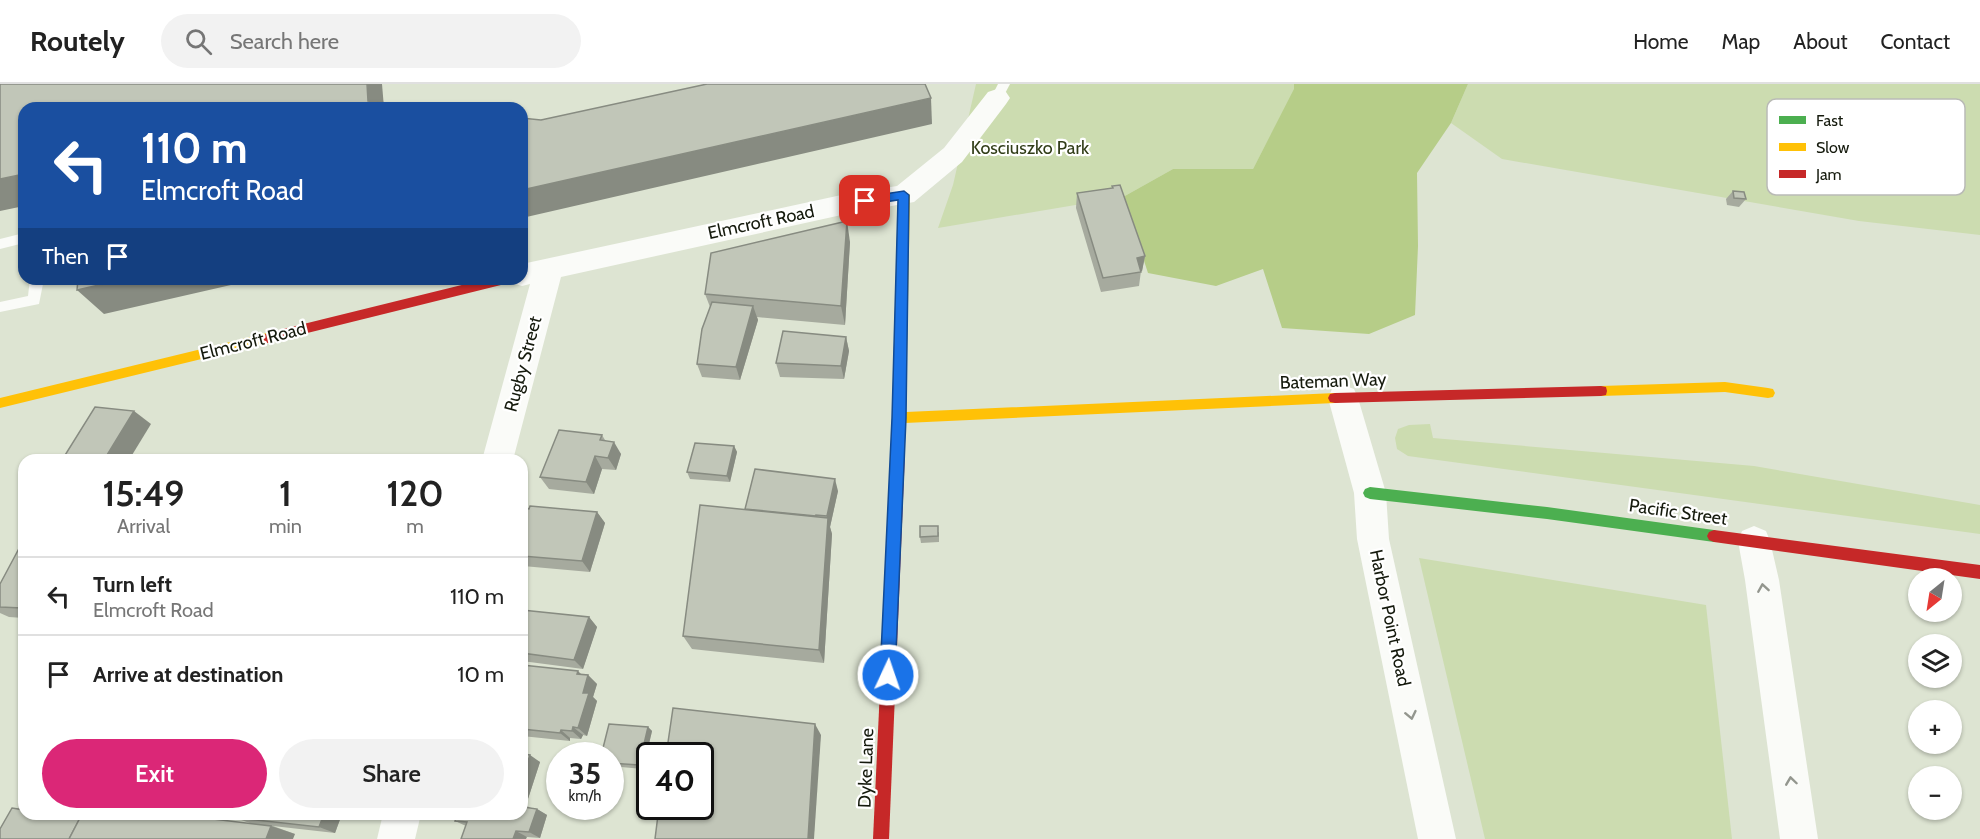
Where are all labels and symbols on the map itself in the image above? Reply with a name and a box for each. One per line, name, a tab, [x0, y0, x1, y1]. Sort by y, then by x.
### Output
legend	[1767, 99, 1965, 195]
text: Fast	[1816, 111, 1844, 130]
park label: Kosciuszko Park	[971, 137, 1090, 159]
text: Slow	[1816, 138, 1850, 157]
text: Jam	[1815, 165, 1842, 184]
pin	[839, 175, 890, 226]
street label: Elmcroft Road	[706, 200, 816, 244]
street label: Rugby Street	[500, 314, 546, 414]
street label: Elmcroft Road	[198, 317, 308, 365]
street label: Bateman Way	[1279, 368, 1387, 394]
street label: Pacific Street	[1627, 494, 1729, 530]
street label: Harbor Point Road	[1365, 548, 1415, 688]
north arrow	[1908, 568, 1962, 622]
one-way arrow	[1758, 583, 1770, 593]
position arrow	[856, 643, 920, 707]
one-way arrow	[1403, 710, 1416, 720]
street label: Dyke Lane	[854, 728, 878, 808]
speed limit sign: 40	[636, 742, 714, 820]
one-way arrow	[1786, 776, 1798, 786]

